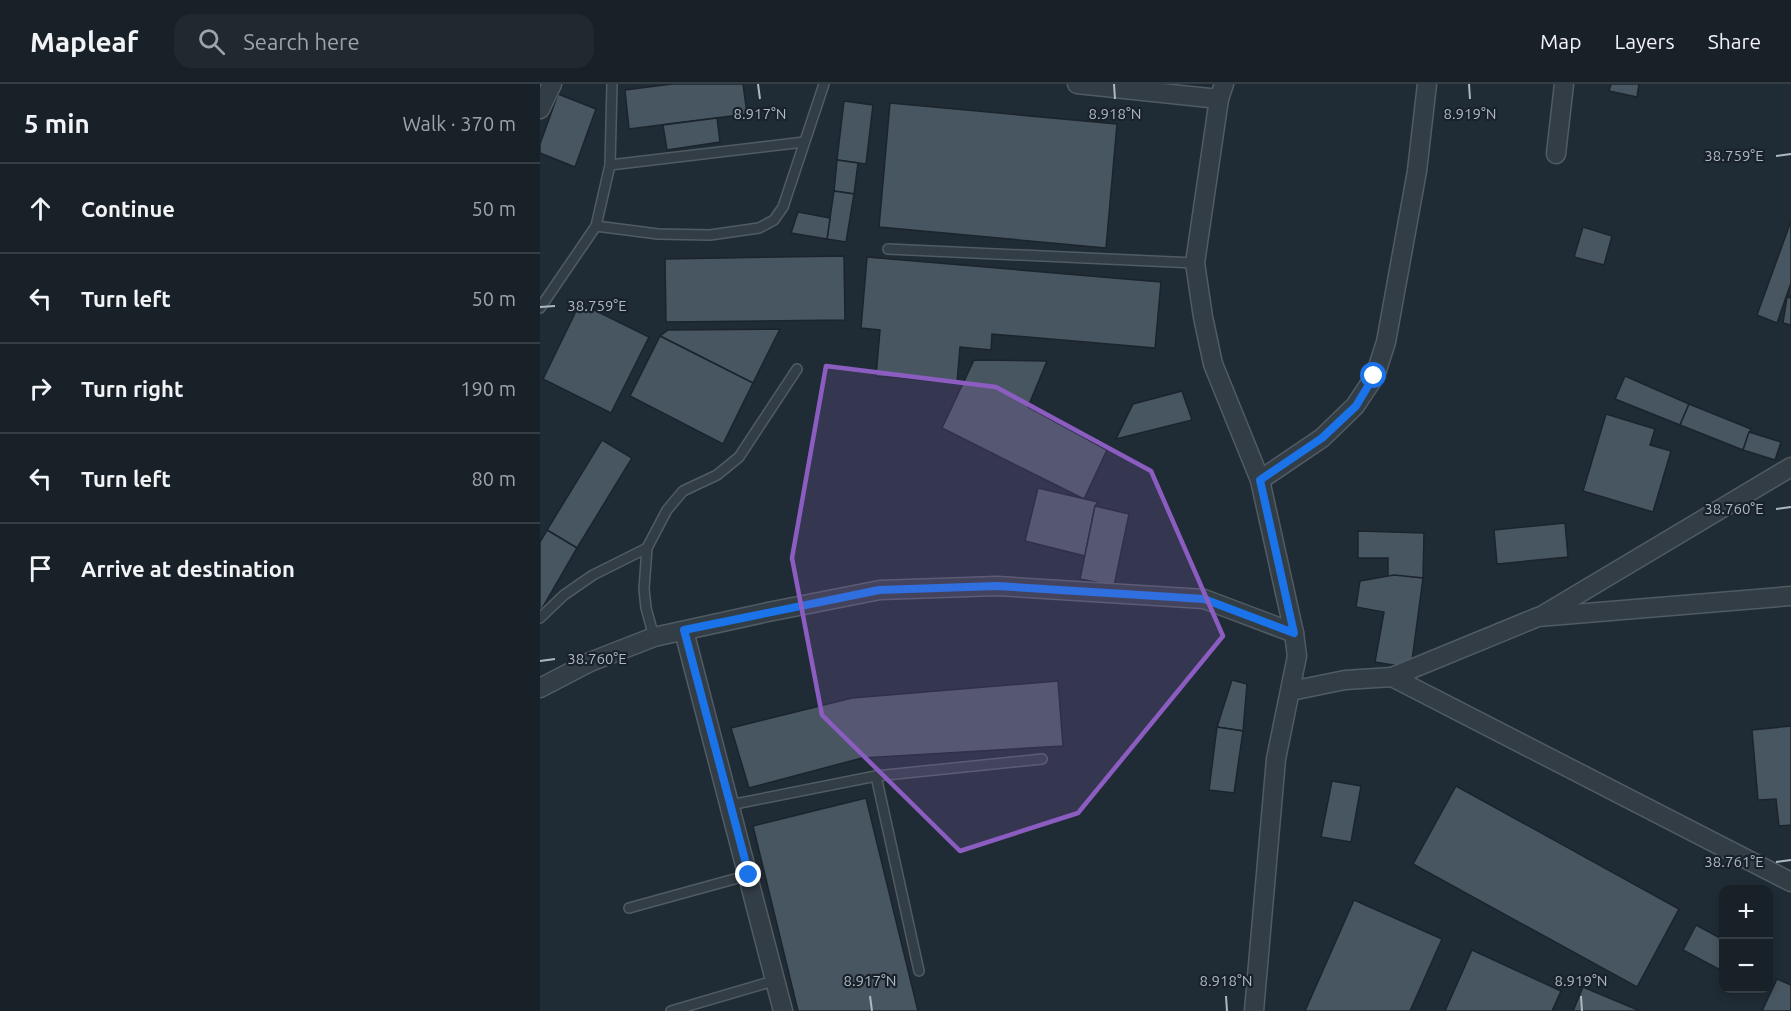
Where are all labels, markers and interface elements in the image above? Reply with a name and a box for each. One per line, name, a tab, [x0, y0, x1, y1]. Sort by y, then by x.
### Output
search box	[174, 14, 594, 68]
icon: search	[195, 25, 228, 58]
text: Mapleaf	[30, 26, 138, 57]
text: Search here	[243, 29, 360, 54]
text: Map	[1540, 29, 1581, 53]
text: Layers	[1614, 29, 1675, 53]
text: Share	[1708, 29, 1761, 53]
text: 8.917°N	[733, 105, 787, 122]
text: 8.918°N	[1088, 105, 1142, 122]
text: 8.919°N	[1443, 105, 1497, 122]
text: 5 min	[24, 109, 90, 138]
text: Walk · 370 m	[403, 112, 516, 135]
text: 38.759°E	[1704, 147, 1764, 164]
icon: ahead	[24, 192, 57, 225]
text: Continue	[81, 196, 175, 221]
text: 50 m	[472, 197, 516, 220]
icon: left	[24, 282, 57, 315]
text: Turn left	[81, 286, 171, 311]
text: 50 m	[472, 287, 516, 310]
text: 38.759°E	[567, 297, 627, 314]
route start	[1360, 362, 1386, 388]
icon: right	[24, 372, 57, 405]
text: Turn right	[81, 376, 183, 401]
text: 190 m	[460, 377, 516, 400]
icon: left	[24, 462, 57, 495]
text: Turn left	[81, 466, 171, 491]
text: 80 m	[472, 467, 516, 490]
text: 38.760°E	[1704, 500, 1764, 517]
icon: arrive	[24, 552, 57, 585]
text: Arrive at destination	[81, 556, 295, 581]
text: 38.760°E	[567, 650, 627, 667]
text: 38.761°E	[1704, 853, 1764, 870]
route end	[735, 861, 761, 887]
map controls	[1719, 885, 1773, 993]
button: +	[1719, 885, 1773, 939]
button: −	[1719, 939, 1773, 993]
text: 8.917°N	[843, 972, 897, 989]
text: 8.918°N	[1199, 972, 1253, 989]
text: 8.919°N	[1554, 972, 1608, 989]

